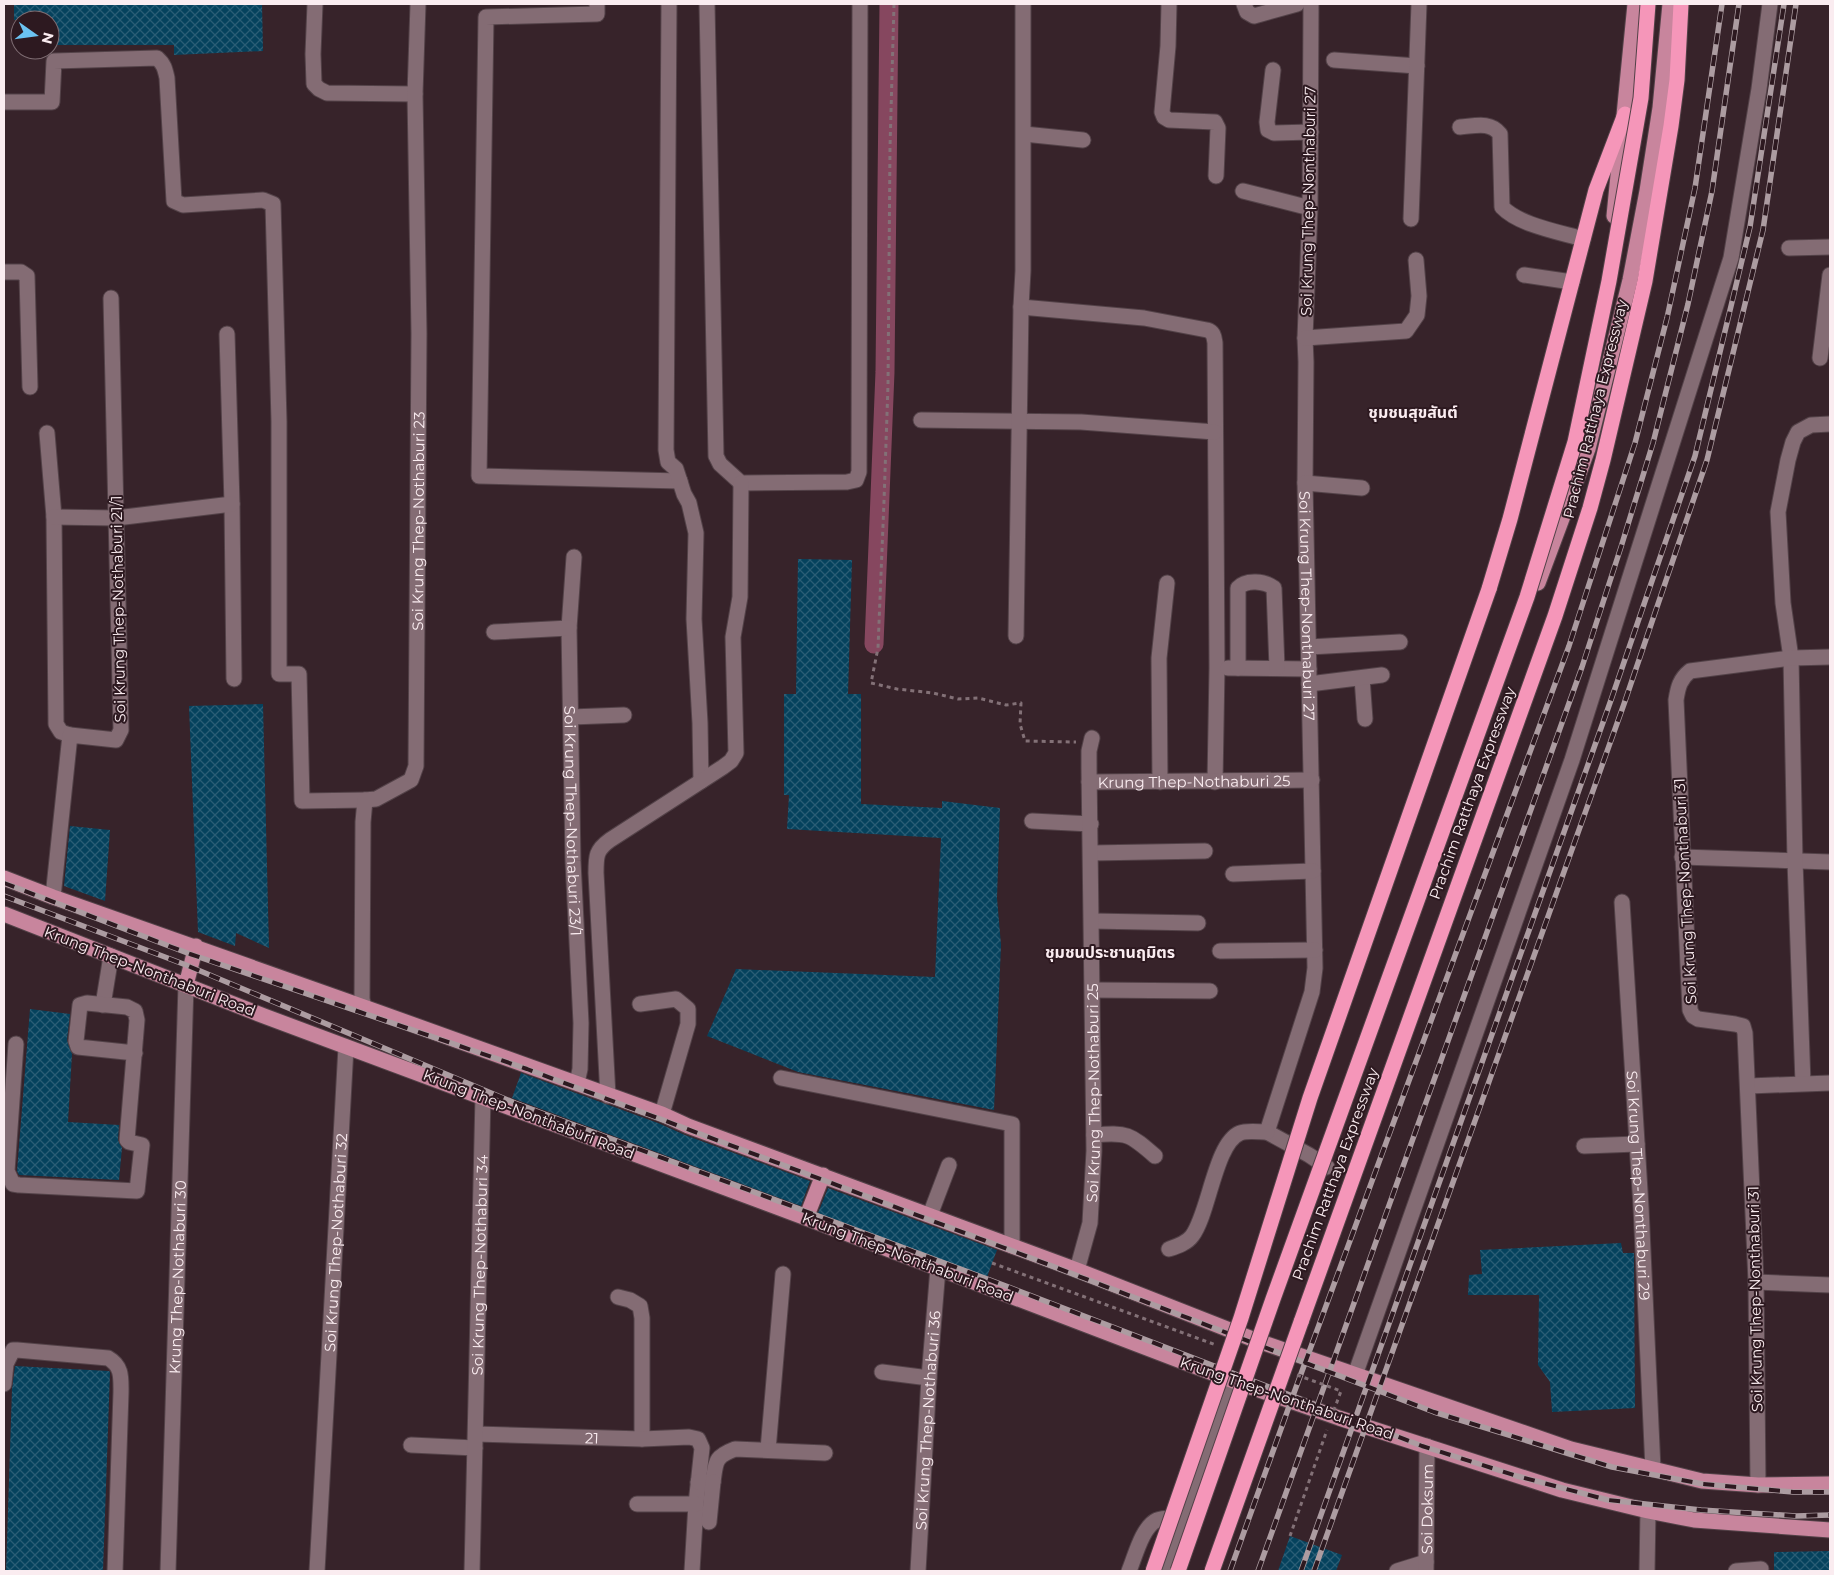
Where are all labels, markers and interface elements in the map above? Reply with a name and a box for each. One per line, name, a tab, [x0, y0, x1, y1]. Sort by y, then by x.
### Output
north arrow	[10, 10, 60, 60]
text: N	[38, 30, 58, 46]
street label: Soi Krung Thep-Nonthaburi 27	[1296, 86, 1320, 316]
street label: Prachim Ratthaya Expressway	[1559, 297, 1632, 520]
district label: ชุมชนสุขสันต์	[1368, 403, 1458, 422]
street label: Soi Krung Thep-Nothaburi 23	[407, 411, 428, 631]
street label: Soi Krung Thep-Nonthaburi 27	[1296, 491, 1319, 721]
street label: Soi Krung Thep-Nothaburi 21/1	[107, 495, 129, 723]
street label: Prachim Ratthaya Expressway	[1425, 683, 1520, 902]
street label: Soi Krung Thep-Nothaburi 23/1	[561, 706, 586, 936]
street label: Krung Thep-Nothaburi 25	[1098, 771, 1290, 791]
street label: Soi Krung Thep-Nonthaburi 31	[1670, 778, 1700, 1004]
street label: Krung Thep-Nonthaburi Road	[42, 922, 258, 1020]
district label: ชุมชนประชานฤมิตร	[1045, 943, 1175, 962]
street label: Soi Krung Thep-Nothaburi 25	[1082, 983, 1104, 1203]
street label: Prachim Ratthaya Expressway	[1288, 1064, 1383, 1283]
street label: Krung Thep-Nonthaburi Road	[421, 1065, 637, 1163]
street label: Soi Krung Thep-Nonthaburi 29	[1623, 1070, 1655, 1301]
street label: Soi Krung Thep-Nothaburi 32	[320, 1133, 351, 1353]
street label: Soi Krung Thep-Nothaburi 34	[467, 1154, 491, 1376]
street label: Krung Thep-Nothaburi 30	[165, 1180, 190, 1374]
street label: Soi Krung Thep-Nonthaburi 31	[1744, 1186, 1766, 1412]
street label: Krung Thep-Nonthaburi Road	[800, 1208, 1016, 1306]
street label: Soi Krung Thep-Nothaburi 36	[911, 1310, 944, 1531]
street label: Krung Thep-Nonthaburi Road	[1178, 1352, 1396, 1444]
street label: 21	[585, 1428, 599, 1447]
street label: Soi Doksum	[1417, 1464, 1436, 1554]

